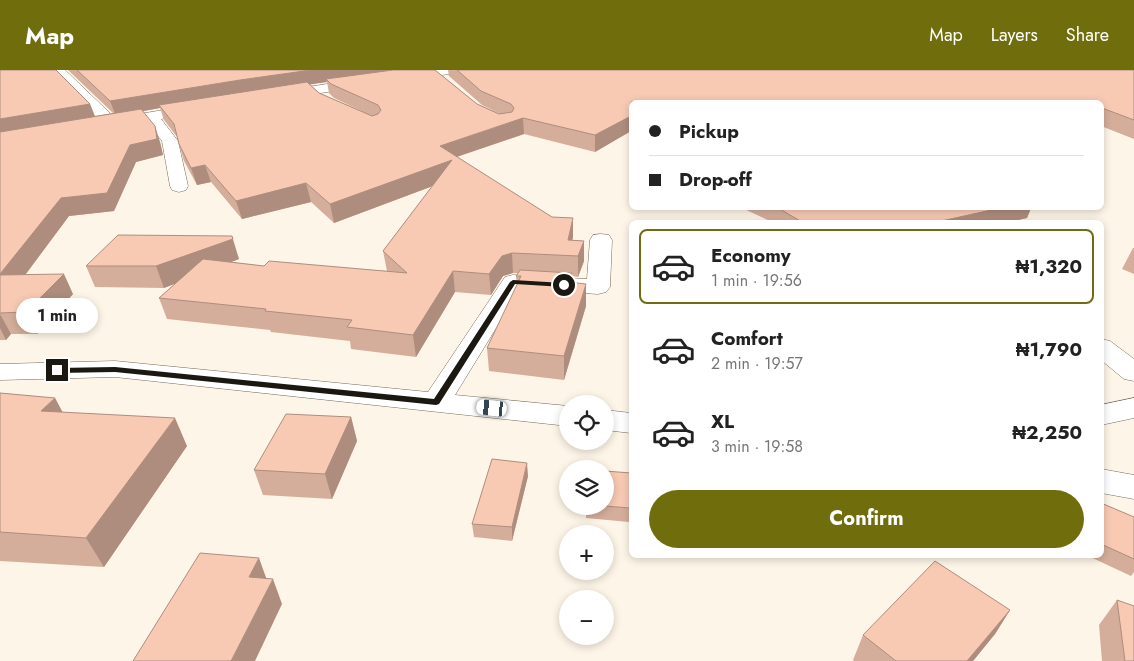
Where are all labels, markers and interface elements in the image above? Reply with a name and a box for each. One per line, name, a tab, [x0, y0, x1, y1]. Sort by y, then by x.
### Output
text: Map	[25, 18, 74, 53]
text: Map	[929, 22, 963, 48]
text: Layers	[991, 22, 1038, 48]
text: Share	[1066, 22, 1109, 48]
text: Pickup	[679, 118, 739, 145]
text: Drop-off	[679, 166, 752, 193]
text: Economy	[711, 242, 791, 269]
icon: car	[651, 244, 696, 289]
text: ₦1,320	[1016, 253, 1082, 280]
text: 1 min · 19:56	[711, 269, 802, 292]
route start	[553, 274, 575, 296]
callout: 1 min	[16, 298, 98, 332]
text: 1 min	[37, 304, 77, 327]
text: Comfort	[711, 325, 783, 352]
icon: car	[651, 327, 696, 372]
text: ₦1,790	[1016, 336, 1082, 363]
text: 2 min · 19:57	[711, 352, 803, 375]
route end	[46, 359, 68, 381]
map controls	[559, 395, 614, 645]
button: locate	[559, 395, 614, 450]
car	[476, 399, 507, 417]
text: XL	[711, 408, 734, 435]
icon: car	[651, 410, 696, 455]
text: ₦2,250	[1012, 419, 1082, 446]
text: 3 min · 19:58	[711, 435, 803, 458]
button: layers	[559, 460, 614, 515]
button: Confirm	[649, 490, 1084, 548]
button: +	[559, 525, 614, 580]
button: −	[559, 590, 614, 645]

